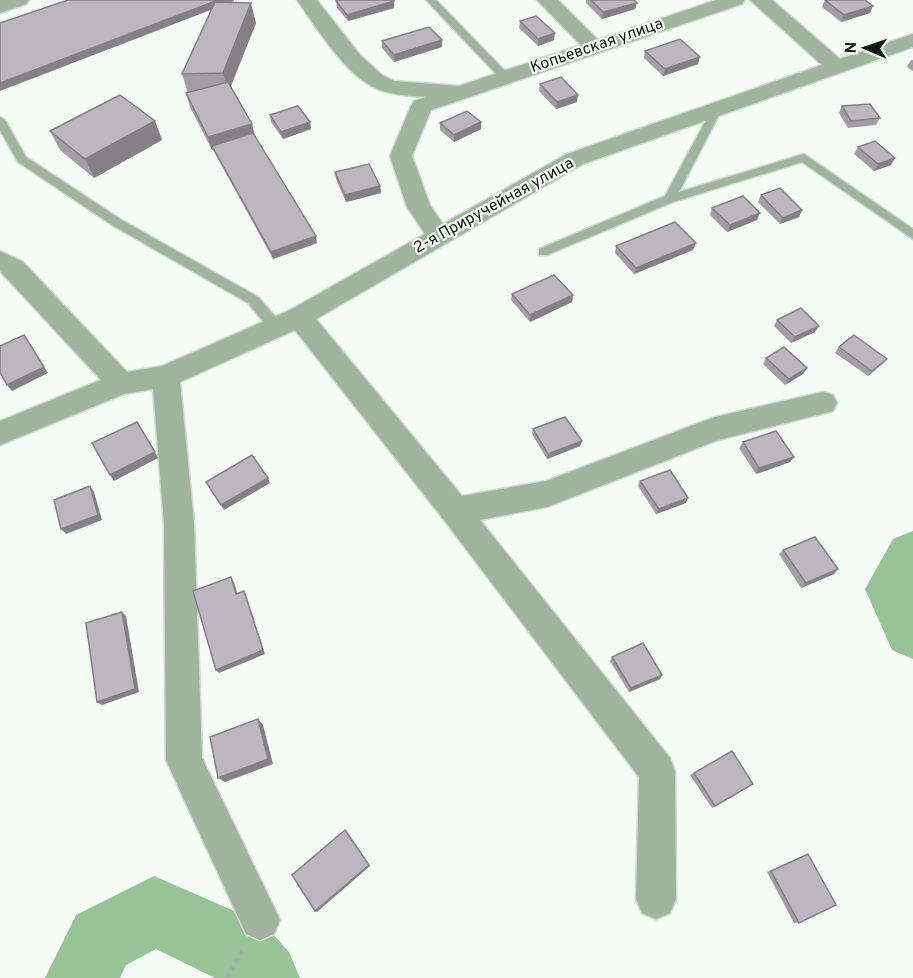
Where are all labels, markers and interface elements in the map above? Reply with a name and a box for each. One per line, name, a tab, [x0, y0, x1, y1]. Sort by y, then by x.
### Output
street label: Копьевская улица	[528, 14, 666, 78]
north arrow	[835, 18, 895, 78]
text: N	[842, 41, 862, 54]
street label: 2-я Приручейная улица	[410, 154, 578, 258]

